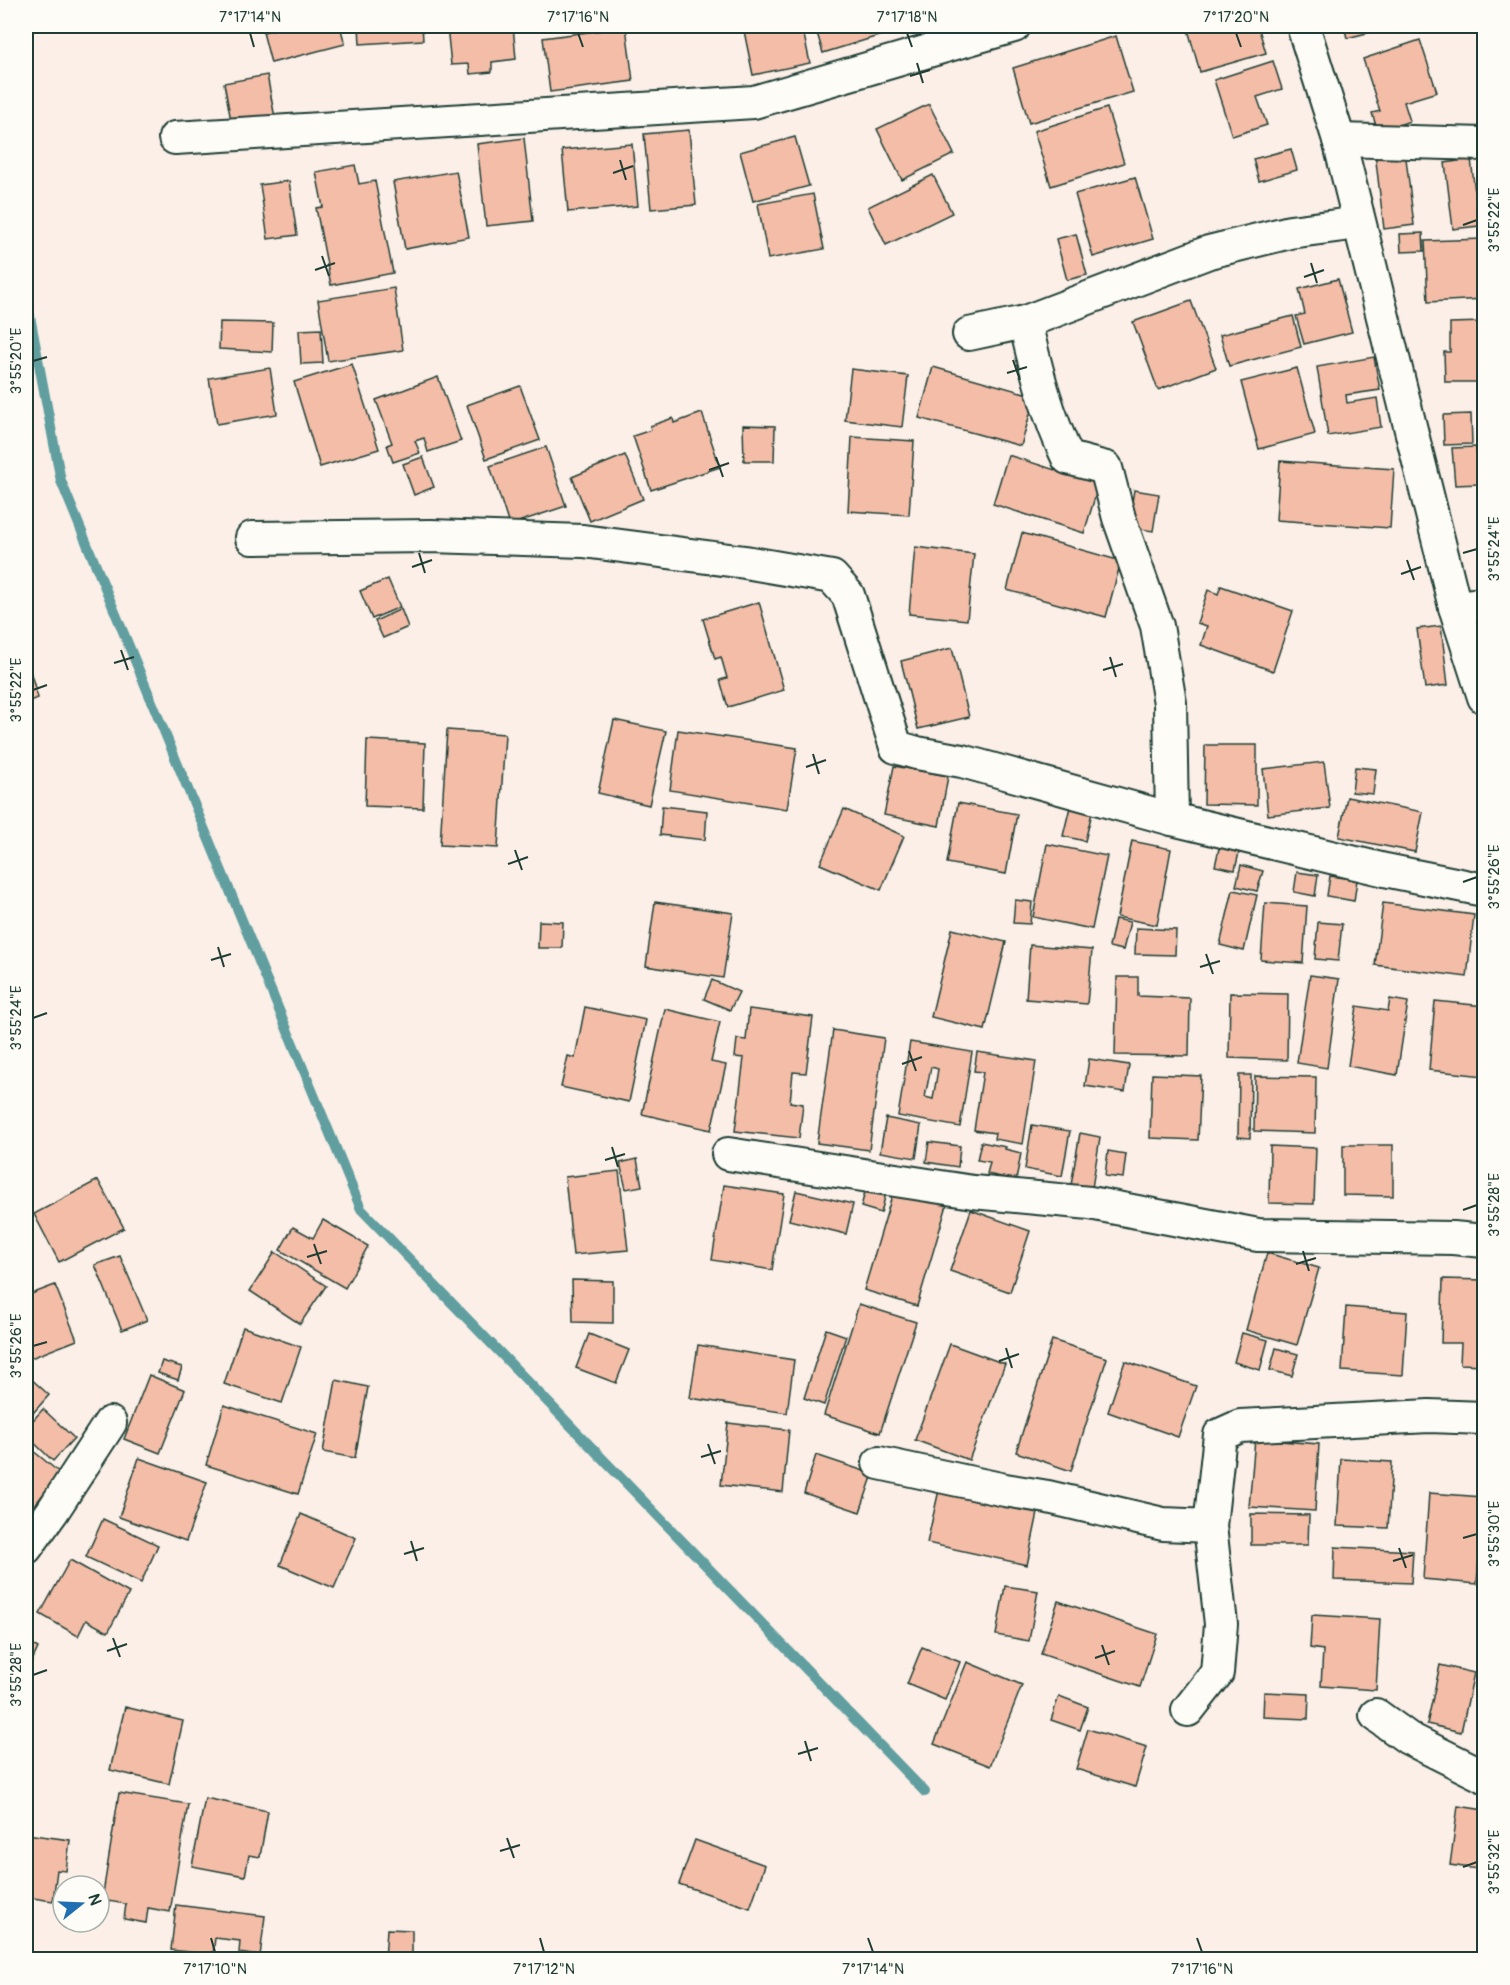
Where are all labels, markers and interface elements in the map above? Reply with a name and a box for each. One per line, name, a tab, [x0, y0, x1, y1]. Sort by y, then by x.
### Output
text: 7°17'14"N	[219, 8, 281, 27]
text: 7°17'16"N	[547, 8, 609, 27]
text: 7°17'18"N	[877, 8, 937, 27]
text: 7°17'20"N	[1203, 8, 1269, 27]
text: 3°55'22"E	[1485, 187, 1504, 252]
text: 3°55'20"E	[7, 327, 26, 394]
text: 3°55'24"E	[1485, 516, 1504, 582]
text: 3°55'22"E	[7, 657, 26, 722]
text: 3°55'26"E	[1485, 844, 1504, 910]
text: 3°55'24"E	[7, 985, 26, 1051]
text: 3°55'28"E	[1485, 1173, 1504, 1237]
text: 3°55'26"E	[7, 1313, 26, 1379]
text: 3°55'30"E	[1485, 1500, 1504, 1567]
text: 3°55'28"E	[7, 1643, 26, 1707]
text: 3°55'32"E	[1485, 1829, 1504, 1894]
north arrow	[51, 1874, 111, 1934]
text: N	[83, 1891, 106, 1908]
text: 7°17'10"N	[183, 1960, 247, 1979]
text: 7°17'12"N	[513, 1960, 575, 1979]
text: 7°17'14"N	[842, 1960, 904, 1979]
text: 7°17'16"N	[1171, 1960, 1233, 1979]

